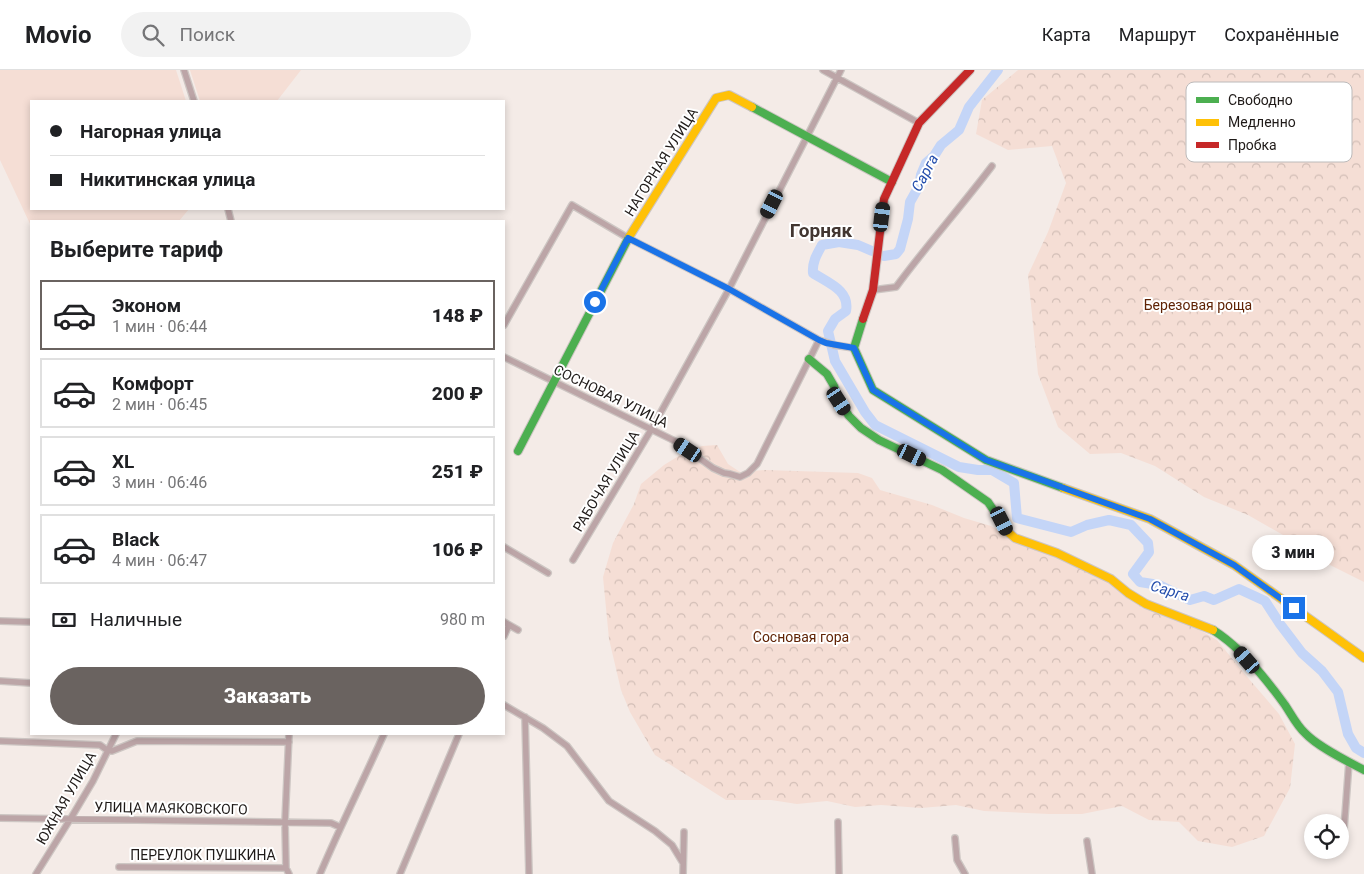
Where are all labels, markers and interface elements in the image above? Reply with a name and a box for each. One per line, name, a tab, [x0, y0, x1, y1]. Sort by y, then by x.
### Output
search box	[121, 12, 471, 57]
text: Movio	[25, 21, 91, 49]
icon: search	[139, 21, 167, 49]
text: Поиск	[179, 23, 235, 46]
text: Карта	[1042, 24, 1091, 45]
text: Маршрут	[1119, 24, 1196, 45]
text: Сохранённые	[1224, 24, 1339, 45]
legend	[1186, 82, 1352, 162]
text: Свободно	[1228, 92, 1293, 108]
street label: НАГОРНАЯ УЛИЦА	[621, 105, 701, 219]
text: Медленно	[1228, 114, 1296, 130]
text: Нагорная улица	[80, 120, 222, 143]
text: Пробка	[1228, 137, 1277, 153]
water label: Сарга	[908, 151, 942, 195]
text: Никитинская улица	[80, 168, 255, 191]
car	[758, 187, 785, 221]
car	[872, 201, 891, 233]
district label: Горняк	[790, 219, 853, 242]
text: Выберите тариф	[50, 237, 223, 262]
route start	[584, 291, 606, 313]
icon: car	[52, 293, 97, 338]
text: Эконом	[112, 294, 181, 317]
park label: Березовая роща	[1144, 297, 1252, 313]
text: 148 ₽	[432, 304, 483, 327]
text: 1 мин · 06:44	[112, 317, 207, 336]
street label: СОСНОВАЯ УЛИЦА	[551, 361, 671, 431]
icon: car	[52, 371, 97, 416]
text: Комфорт	[112, 372, 194, 395]
text: 200 ₽	[432, 382, 483, 405]
car	[824, 384, 853, 418]
text: 2 мин · 06:45	[112, 395, 207, 414]
street label: РАБОЧАЯ УЛИЦА	[570, 428, 642, 534]
car	[671, 435, 704, 465]
car	[895, 442, 928, 468]
icon: car	[52, 449, 97, 494]
text: XL	[112, 450, 134, 473]
text: 251 ₽	[432, 460, 483, 483]
text: 3 мин · 06:46	[112, 473, 207, 492]
car	[988, 504, 1015, 538]
icon: car	[52, 527, 97, 572]
text: Black	[112, 528, 159, 551]
callout: 3 мин	[1253, 536, 1335, 570]
text: 106 ₽	[432, 538, 483, 561]
text: 3 мин	[1271, 543, 1315, 562]
text: 4 мин · 06:47	[112, 551, 207, 570]
water label: Сарга	[1148, 577, 1192, 605]
route end	[1283, 597, 1305, 619]
icon: cash	[50, 606, 78, 634]
text: Наличные	[90, 608, 182, 631]
text: 980 m	[440, 610, 485, 629]
park label: Сосновая гора	[753, 629, 849, 645]
car	[1231, 644, 1262, 676]
button: Заказать	[50, 667, 485, 725]
street label: ЮЖНАЯ УЛИЦА	[33, 749, 99, 847]
street label: УЛИЦА МАЯКОВСКОГО	[94, 799, 248, 817]
map controls	[1304, 814, 1349, 859]
button: locate	[1304, 814, 1349, 859]
street label: ПЕРЕУЛОК ПУШКИНА	[130, 847, 276, 863]

